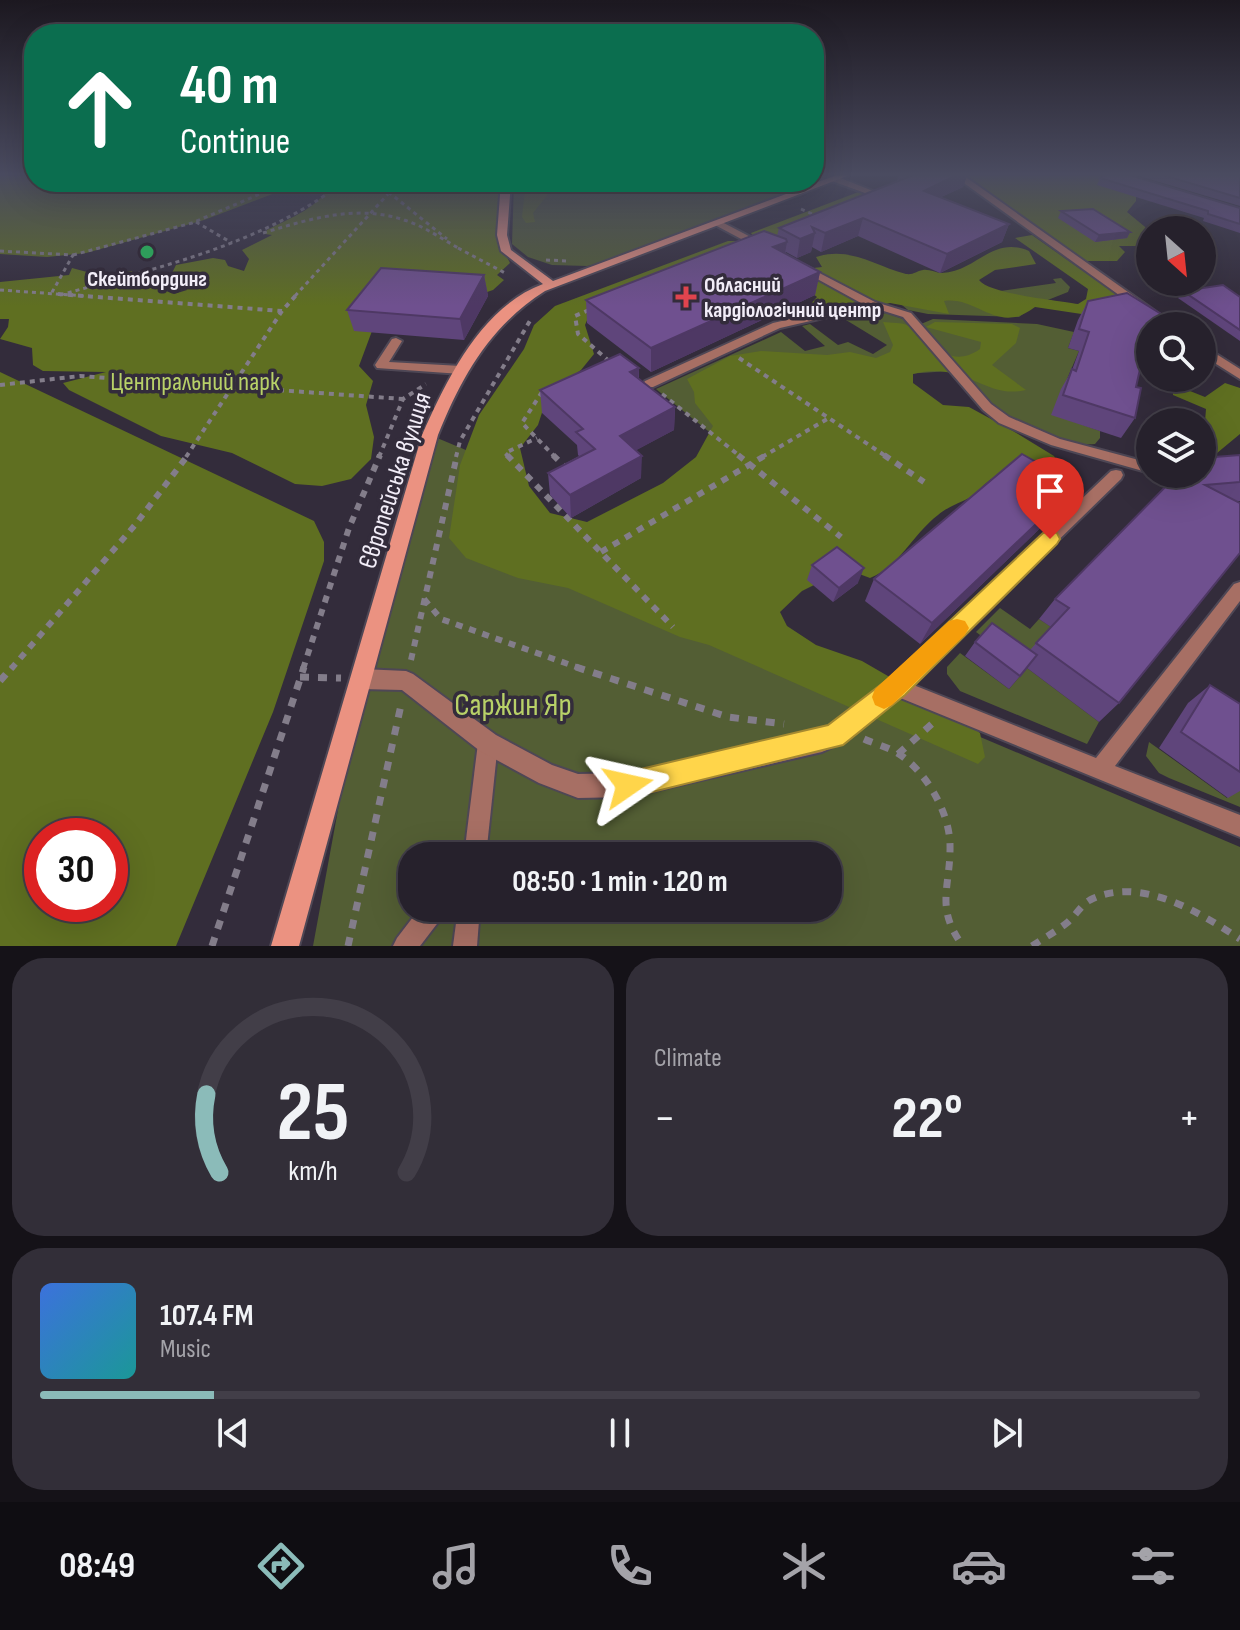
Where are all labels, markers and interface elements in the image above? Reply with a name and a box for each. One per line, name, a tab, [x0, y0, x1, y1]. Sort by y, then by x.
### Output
text: 40 m	[180, 53, 279, 120]
icon: ahead	[48, 56, 152, 160]
text: Continue	[180, 121, 290, 164]
north arrow	[1136, 216, 1216, 296]
map controls	[1136, 216, 1216, 488]
marker: Скейтбординг	[138, 243, 156, 261]
place label: Скейтбординг	[87, 266, 207, 293]
place label: Обласний кардiологiчний центр	[704, 272, 881, 324]
marker: Обласний кардiологiчний центр	[675, 286, 697, 308]
button: search	[1136, 312, 1216, 392]
park label: Центральний парк	[110, 367, 280, 398]
street label: Європейська вулиця	[352, 389, 438, 572]
button: layers	[1136, 408, 1216, 488]
pin	[1016, 457, 1084, 539]
icon: arrive	[1028, 469, 1072, 513]
park label: Саржин Яр	[454, 686, 572, 725]
position arrow	[586, 743, 670, 827]
speed limit sign: 30	[24, 818, 128, 922]
text: 08:50 · 1 min · 120 m	[512, 864, 728, 900]
text: Climate	[654, 1043, 722, 1074]
text: 25	[277, 1064, 349, 1164]
text: 22°	[891, 1083, 963, 1155]
text: −	[654, 1092, 676, 1145]
text: +	[1178, 1092, 1200, 1145]
text: km/h	[288, 1154, 338, 1189]
text: 107.4 FM	[160, 1298, 253, 1334]
text: Music	[160, 1334, 211, 1365]
icon: previous	[211, 1411, 255, 1455]
icon: pause	[598, 1411, 642, 1455]
icon: next	[985, 1411, 1029, 1455]
icon: directions	[253, 1538, 309, 1594]
icon: music	[428, 1538, 484, 1594]
icon: phone	[602, 1538, 658, 1594]
icon: climate	[776, 1538, 832, 1594]
icon: car	[951, 1538, 1007, 1594]
icon: filters	[1125, 1538, 1181, 1594]
text: 08:49	[59, 1545, 135, 1588]

